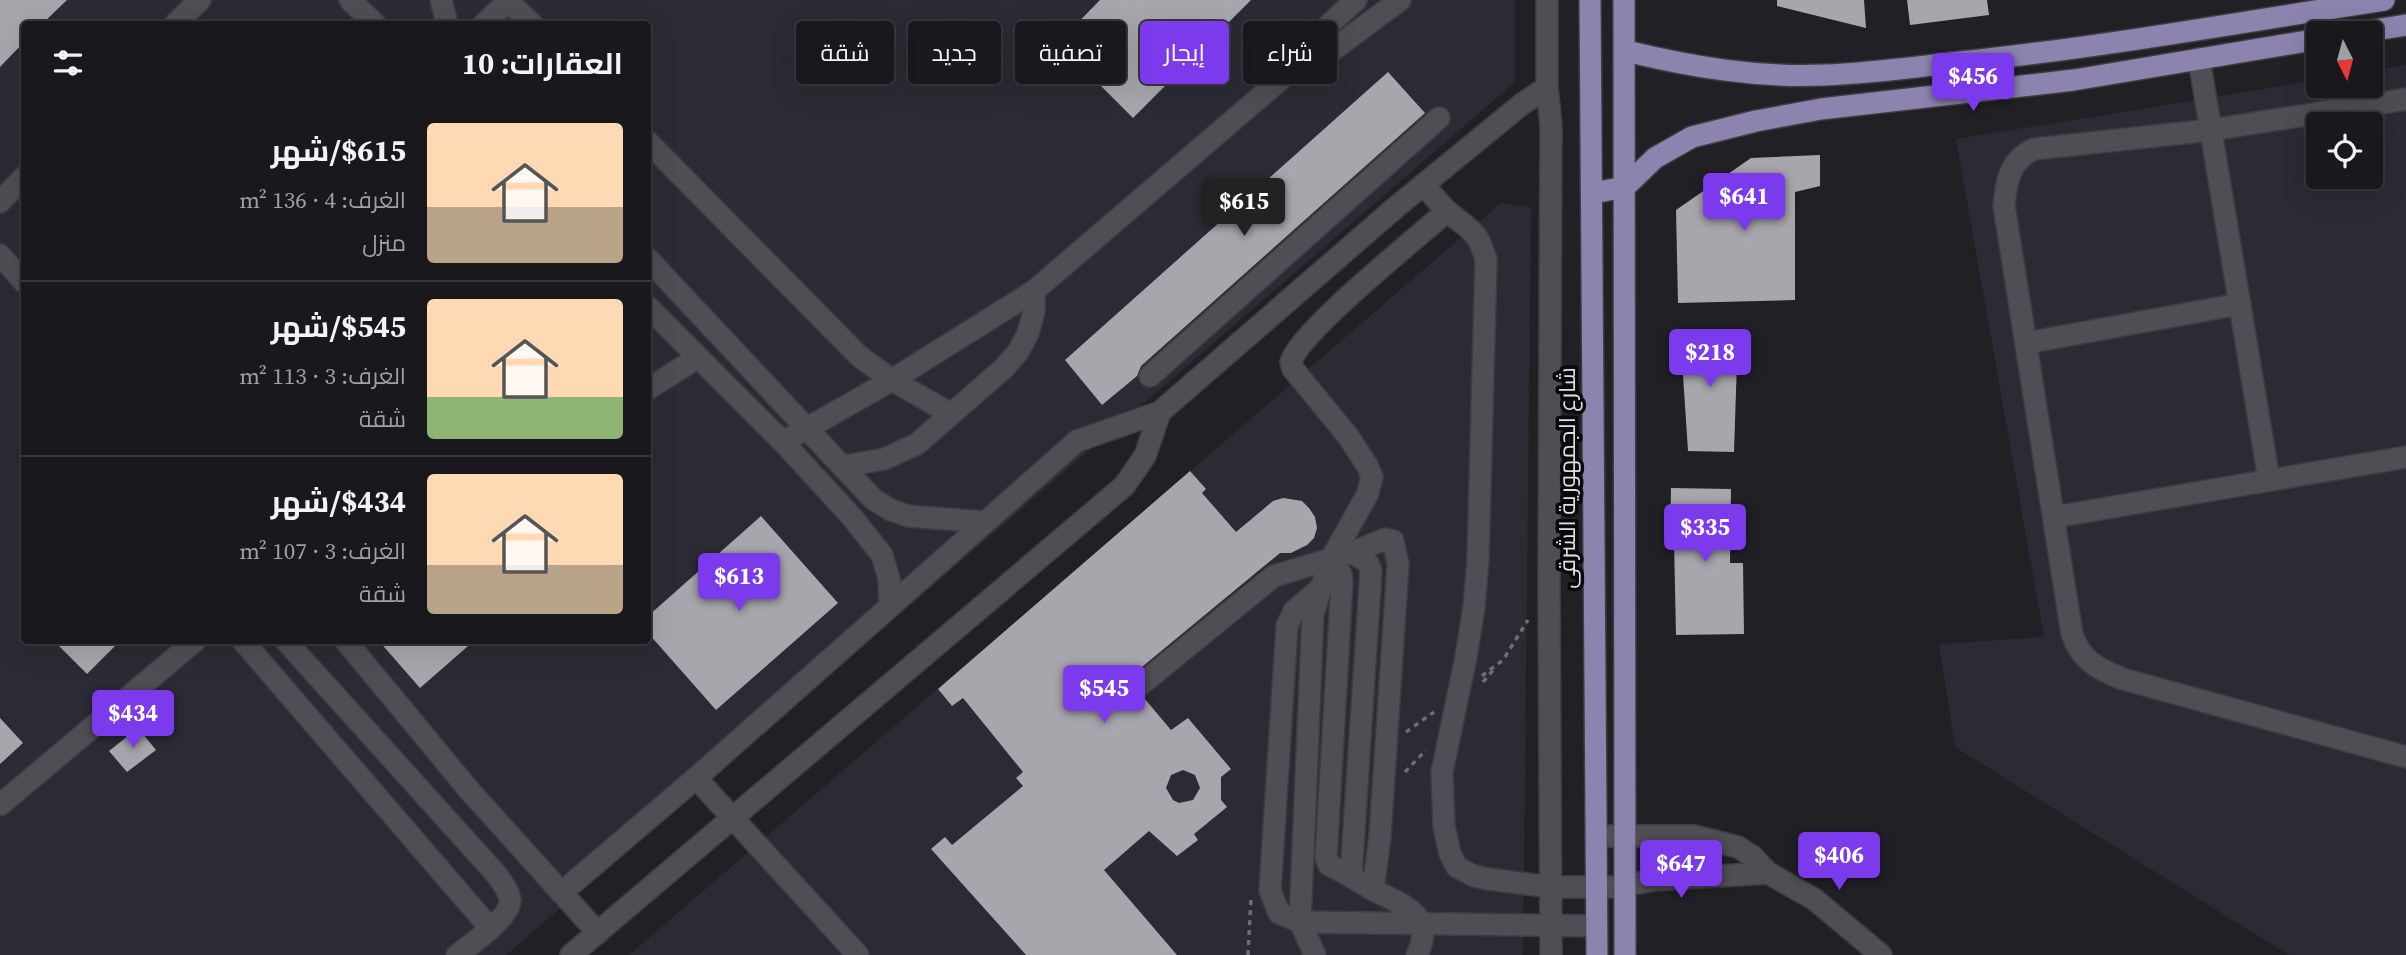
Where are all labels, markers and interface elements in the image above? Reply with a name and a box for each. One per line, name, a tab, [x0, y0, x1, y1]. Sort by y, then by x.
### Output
chip: شقة	[796, 21, 894, 84]
chip: جديد	[908, 21, 1001, 84]
chip: تصفية	[1015, 21, 1126, 84]
chip: إيجار	[1140, 21, 1229, 84]
chip: شراء	[1243, 21, 1337, 84]
north arrow	[2306, 21, 2384, 98]
map controls	[2306, 21, 2383, 189]
text: العقارات: 10	[462, 43, 623, 84]
icon: filters	[49, 44, 87, 82]
pin: $456	[1932, 54, 2014, 113]
text: $456	[1948, 60, 1998, 92]
button: locate	[2306, 112, 2383, 189]
text: $615/شهر	[271, 130, 406, 171]
icon: home	[483, 151, 567, 235]
pin: $641	[1703, 174, 1785, 233]
pin: $615	[1203, 178, 1285, 238]
text: $641	[1719, 180, 1769, 212]
text: الغرف: 4 · 136 m²	[239, 184, 406, 216]
text: $615	[1219, 185, 1269, 217]
text: منزل	[362, 227, 406, 259]
text: $545/شهر	[271, 306, 406, 347]
icon: home	[483, 327, 567, 411]
pin: $218	[1669, 330, 1751, 389]
text: $218	[1685, 336, 1735, 368]
text: الغرف: 3 · 113 m²	[239, 360, 406, 392]
street label: شارع الجمهورية الشرقى	[1551, 367, 1583, 589]
text: شقة	[359, 403, 406, 435]
text: $434/شهر	[271, 481, 406, 522]
icon: home	[483, 502, 567, 586]
pin: $335	[1664, 504, 1746, 564]
text: $335	[1680, 511, 1730, 543]
text: الغرف: 3 · 107 m²	[239, 535, 406, 567]
pin: $613	[698, 554, 780, 613]
text: $613	[714, 560, 764, 592]
text: شقة	[359, 578, 406, 610]
pin: $545	[1063, 666, 1145, 725]
text: $545	[1079, 672, 1129, 704]
pin: $434	[92, 690, 174, 750]
text: $434	[108, 697, 158, 729]
pin: $406	[1798, 832, 1880, 892]
text: $406	[1814, 839, 1864, 871]
pin: $647	[1640, 841, 1722, 900]
text: $647	[1656, 847, 1706, 879]

